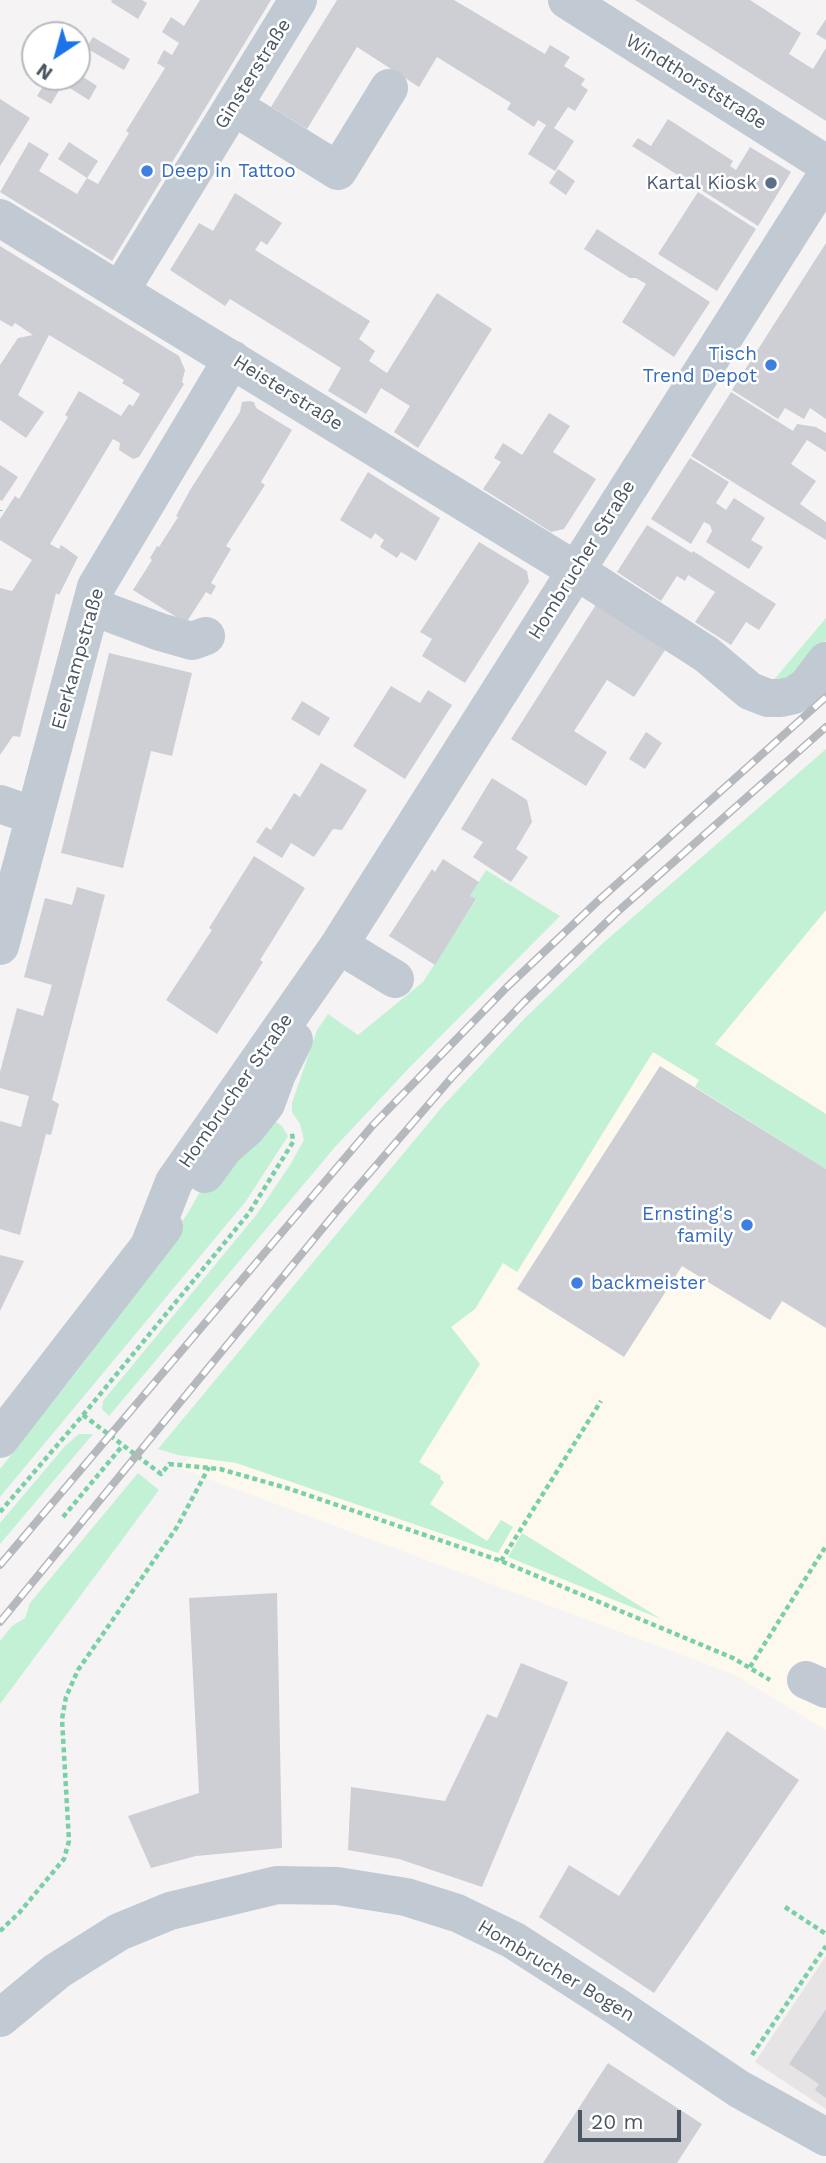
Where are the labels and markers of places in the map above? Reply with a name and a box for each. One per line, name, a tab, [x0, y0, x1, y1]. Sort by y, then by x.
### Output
place label: Deep in Tattoo	[161, 160, 296, 182]
marker: Deep in Tattoo	[139, 163, 155, 179]
place label: Kartal Kiosk	[646, 172, 757, 194]
marker: Kartal Kiosk	[763, 175, 779, 191]
place label: Tisch Trend Depot	[643, 343, 757, 387]
marker: Tisch Trend Depot	[763, 357, 779, 373]
place label: Ernsting's family	[642, 1203, 733, 1247]
marker: Ernsting's family	[739, 1217, 755, 1233]
place label: backmeister	[591, 1272, 706, 1294]
marker: backmeister	[569, 1275, 585, 1291]

